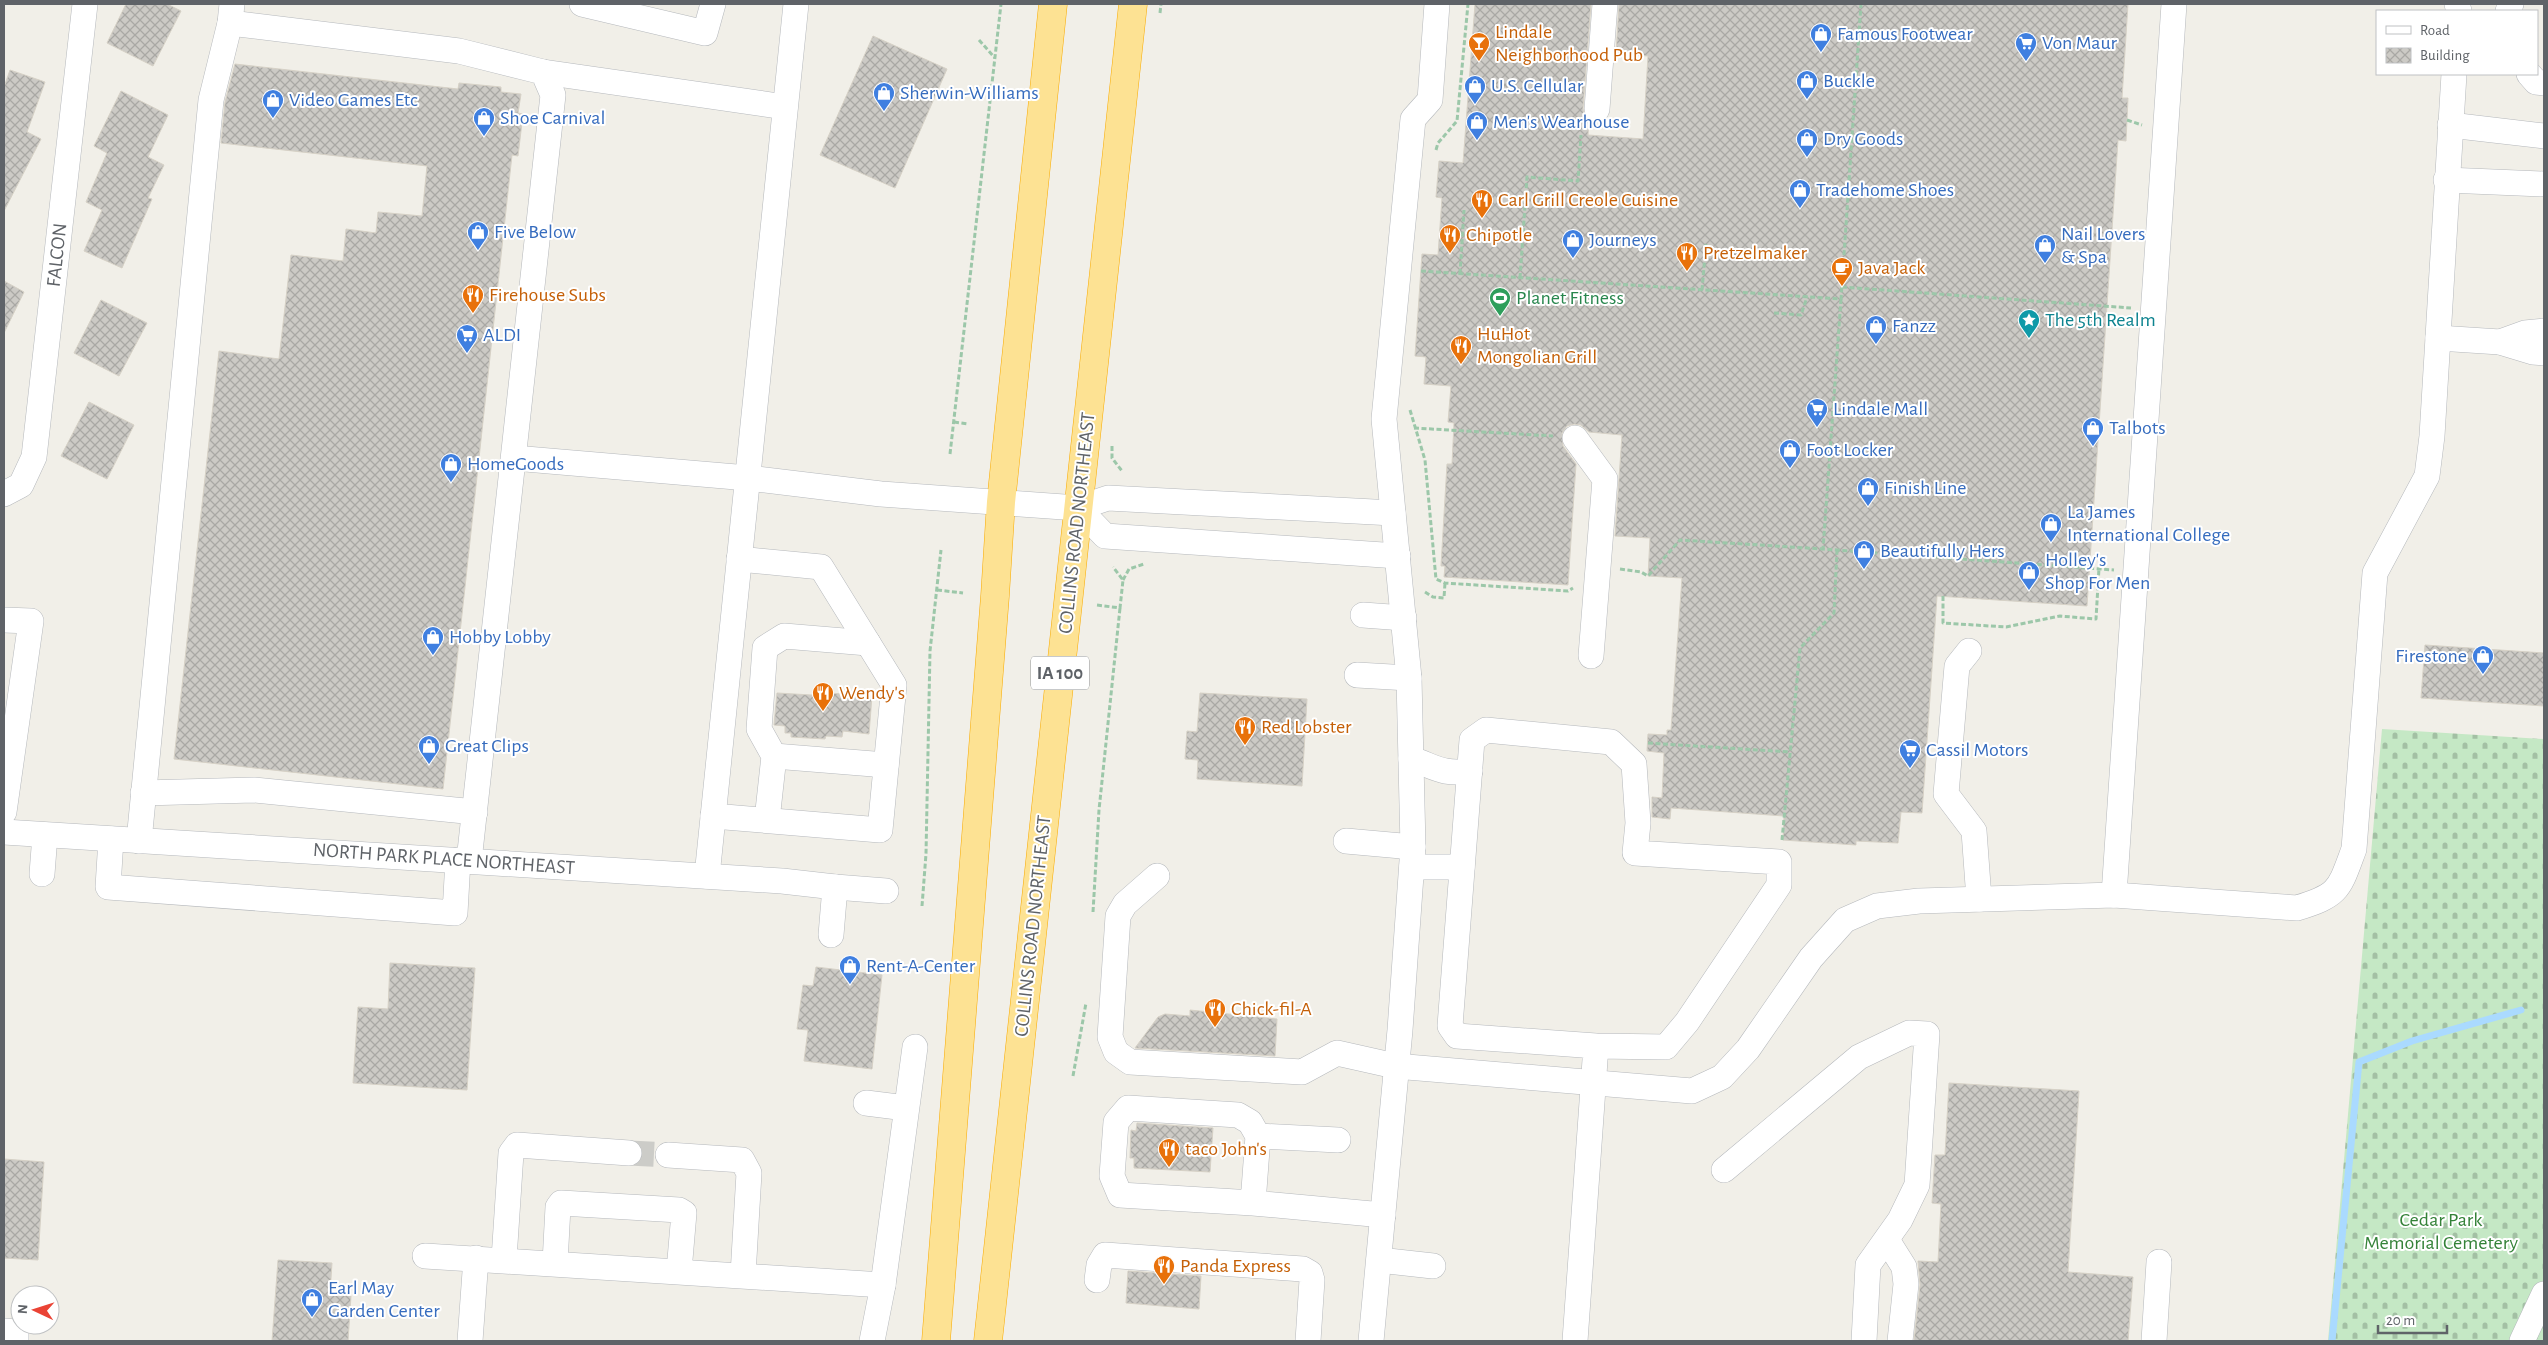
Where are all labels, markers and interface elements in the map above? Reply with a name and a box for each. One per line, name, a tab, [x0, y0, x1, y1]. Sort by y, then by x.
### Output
legend	[2376, 10, 2538, 75]
place label: Lindale Neighborhood Pub	[1495, 22, 1643, 65]
shop icon: Famous Footwear	[1809, 22, 1833, 53]
text: Road	[2420, 23, 2450, 38]
place label: Famous Footwear	[1837, 24, 1973, 44]
bar icon: Lindale Neighborhood Pub	[1467, 31, 1491, 62]
supermarket icon: Von Maur	[2014, 31, 2038, 62]
place label: Von Maur	[2042, 33, 2117, 53]
text: Building	[2420, 48, 2470, 63]
shop icon: Buckle	[1795, 69, 1819, 100]
place label: Buckle	[1823, 71, 1875, 91]
shop icon: U.S. Cellular	[1463, 74, 1487, 105]
place label: U.S. Cellular	[1491, 76, 1584, 96]
shop icon: Sherwin-Williams	[872, 81, 896, 112]
place label: Sherwin-Williams	[900, 83, 1039, 103]
shop icon: Video Games Etc	[261, 88, 285, 119]
place label: Video Games Etc	[289, 90, 418, 110]
shop icon: Shoe Carnival	[472, 106, 496, 137]
place label: Shoe Carnival	[500, 108, 605, 128]
shop icon: Men's Wearhouse	[1465, 110, 1489, 141]
place label: Men's Wearhouse	[1493, 112, 1629, 132]
shop icon: Dry Goods	[1795, 127, 1819, 158]
place label: Dry Goods	[1823, 129, 1903, 149]
shop icon: Tradehome Shoes	[1788, 178, 1812, 209]
place label: Tradehome Shoes	[1816, 180, 1954, 200]
restaurant icon: Carl Grill Creole Cuisine	[1470, 188, 1494, 219]
place label: Carl Grill Creole Cuisine	[1498, 190, 1678, 210]
shop icon: Five Below	[466, 220, 490, 251]
street label: FALCON	[44, 222, 70, 288]
place label: Five Below	[494, 222, 576, 242]
restaurant icon: Chipotle	[1438, 223, 1462, 254]
place label: Nail Lovers & Spa	[2061, 224, 2145, 267]
place label: Chipotle	[1466, 225, 1532, 245]
shop icon: Journeys	[1561, 228, 1585, 259]
place label: Journeys	[1589, 230, 1657, 250]
shop icon: Nail Lovers & Spa	[2033, 233, 2057, 264]
restaurant icon: Pretzelmaker	[1675, 241, 1699, 272]
place label: Pretzelmaker	[1703, 243, 1808, 263]
cafe icon: Java Jack	[1830, 256, 1854, 287]
place label: Java Jack	[1858, 258, 1925, 278]
restaurant icon: Firehouse Subs	[461, 283, 485, 314]
place label: Firehouse Subs	[489, 285, 606, 305]
sports icon: Planet Fitness	[1488, 286, 1512, 317]
place label: Planet Fitness	[1516, 288, 1624, 308]
place icon: The 5th Realm	[2017, 308, 2041, 339]
place label: The 5th Realm	[2045, 310, 2156, 330]
shop icon: Fanzz	[1864, 314, 1888, 345]
place label: Fanzz	[1892, 316, 1936, 336]
supermarket icon: ALDI	[455, 323, 479, 354]
place label: HuHot Mongolian Grill	[1477, 324, 1597, 367]
place label: ALDI	[483, 325, 521, 345]
restaurant icon: HuHot Mongolian Grill	[1449, 334, 1473, 365]
supermarket icon: Lindale Mall	[1805, 397, 1829, 428]
place label: Lindale Mall	[1833, 399, 1928, 419]
street label: COLLINS ROAD NORTHEAST	[1055, 411, 1099, 635]
shop icon: Talbots	[2081, 416, 2105, 447]
place label: Talbots	[2109, 418, 2166, 438]
shop icon: Foot Locker	[1778, 438, 1802, 469]
place label: Foot Locker	[1806, 440, 1894, 460]
shop icon: HomeGoods	[439, 452, 463, 483]
place label: HomeGoods	[467, 454, 564, 474]
shop icon: Finish Line	[1856, 476, 1880, 507]
place label: Finish Line	[1884, 478, 1966, 498]
place label: La James International College	[2067, 502, 2230, 545]
shop icon: La James International College	[2039, 512, 2063, 543]
shop icon: Beautifully Hers	[1852, 539, 1876, 570]
place label: Beautifully Hers	[1880, 541, 2005, 561]
place label: Holley's Shop For Men	[2045, 550, 2150, 593]
shop icon: Holley's Shop For Men	[2017, 560, 2041, 591]
shop icon: Hobby Lobby	[421, 625, 445, 656]
place label: Hobby Lobby	[449, 627, 551, 647]
shop icon: Firestone	[2471, 644, 2495, 675]
place label: Firestone	[2395, 646, 2467, 666]
road number: IA 100	[1031, 656, 1089, 690]
restaurant icon: Wendy's	[811, 681, 835, 712]
place label: Wendy's	[839, 683, 905, 703]
restaurant icon: Red Lobster	[1233, 715, 1257, 746]
place label: Red Lobster	[1261, 717, 1352, 737]
shop icon: Great Clips	[417, 734, 441, 765]
place label: Great Clips	[445, 736, 529, 756]
supermarket icon: Cassil Motors	[1898, 738, 1922, 769]
place label: Cassil Motors	[1926, 740, 2028, 760]
street label: COLLINS ROAD NORTHEAST	[1011, 814, 1055, 1038]
street label: NORTH PARK PLACE NORTHEAST	[312, 840, 576, 878]
shop icon: Rent-A-Center	[838, 954, 862, 985]
place label: Rent-A-Center	[866, 956, 976, 976]
restaurant icon: Chick-fil-A	[1203, 997, 1227, 1028]
place label: Chick-fil-A	[1231, 999, 1312, 1019]
restaurant icon: taco John's	[1157, 1137, 1181, 1168]
place label: taco John's	[1185, 1139, 1267, 1159]
park label: Cedar Park Memorial Cemetery	[2364, 1210, 2518, 1253]
restaurant icon: Panda Express	[1152, 1254, 1176, 1285]
place label: Panda Express	[1180, 1256, 1291, 1276]
place label: Earl May Garden Center	[328, 1278, 440, 1321]
north arrow	[10, 1285, 60, 1335]
shop icon: Earl May Garden Center	[300, 1287, 324, 1318]
scale bar	[2378, 1302, 2447, 1334]
text: N	[16, 1304, 30, 1315]
text: 20 m	[2386, 1313, 2415, 1328]

